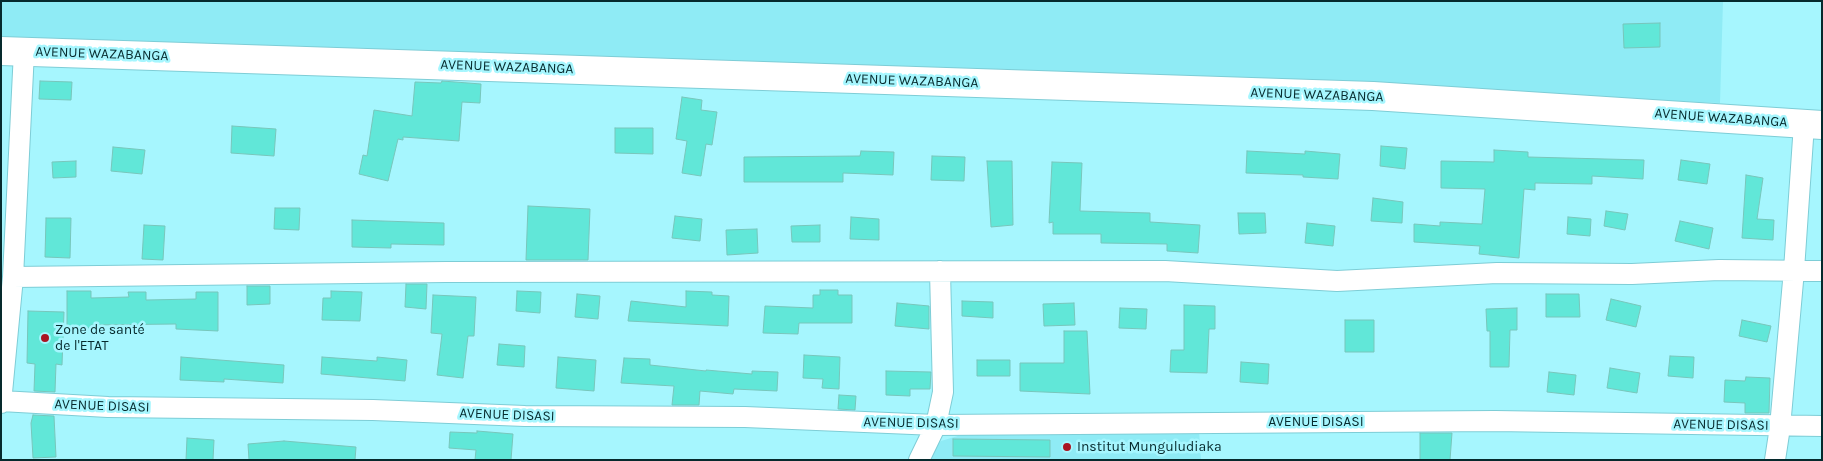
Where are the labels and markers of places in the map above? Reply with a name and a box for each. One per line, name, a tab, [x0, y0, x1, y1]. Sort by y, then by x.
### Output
place label: Zone de santé de l'ETAT	[55, 322, 145, 354]
marker: Zone de santé de l'ETAT	[39, 332, 51, 344]
place label: Institut Munguludiaka	[1077, 439, 1222, 455]
marker: Institut Munguludiaka	[1061, 441, 1073, 453]

